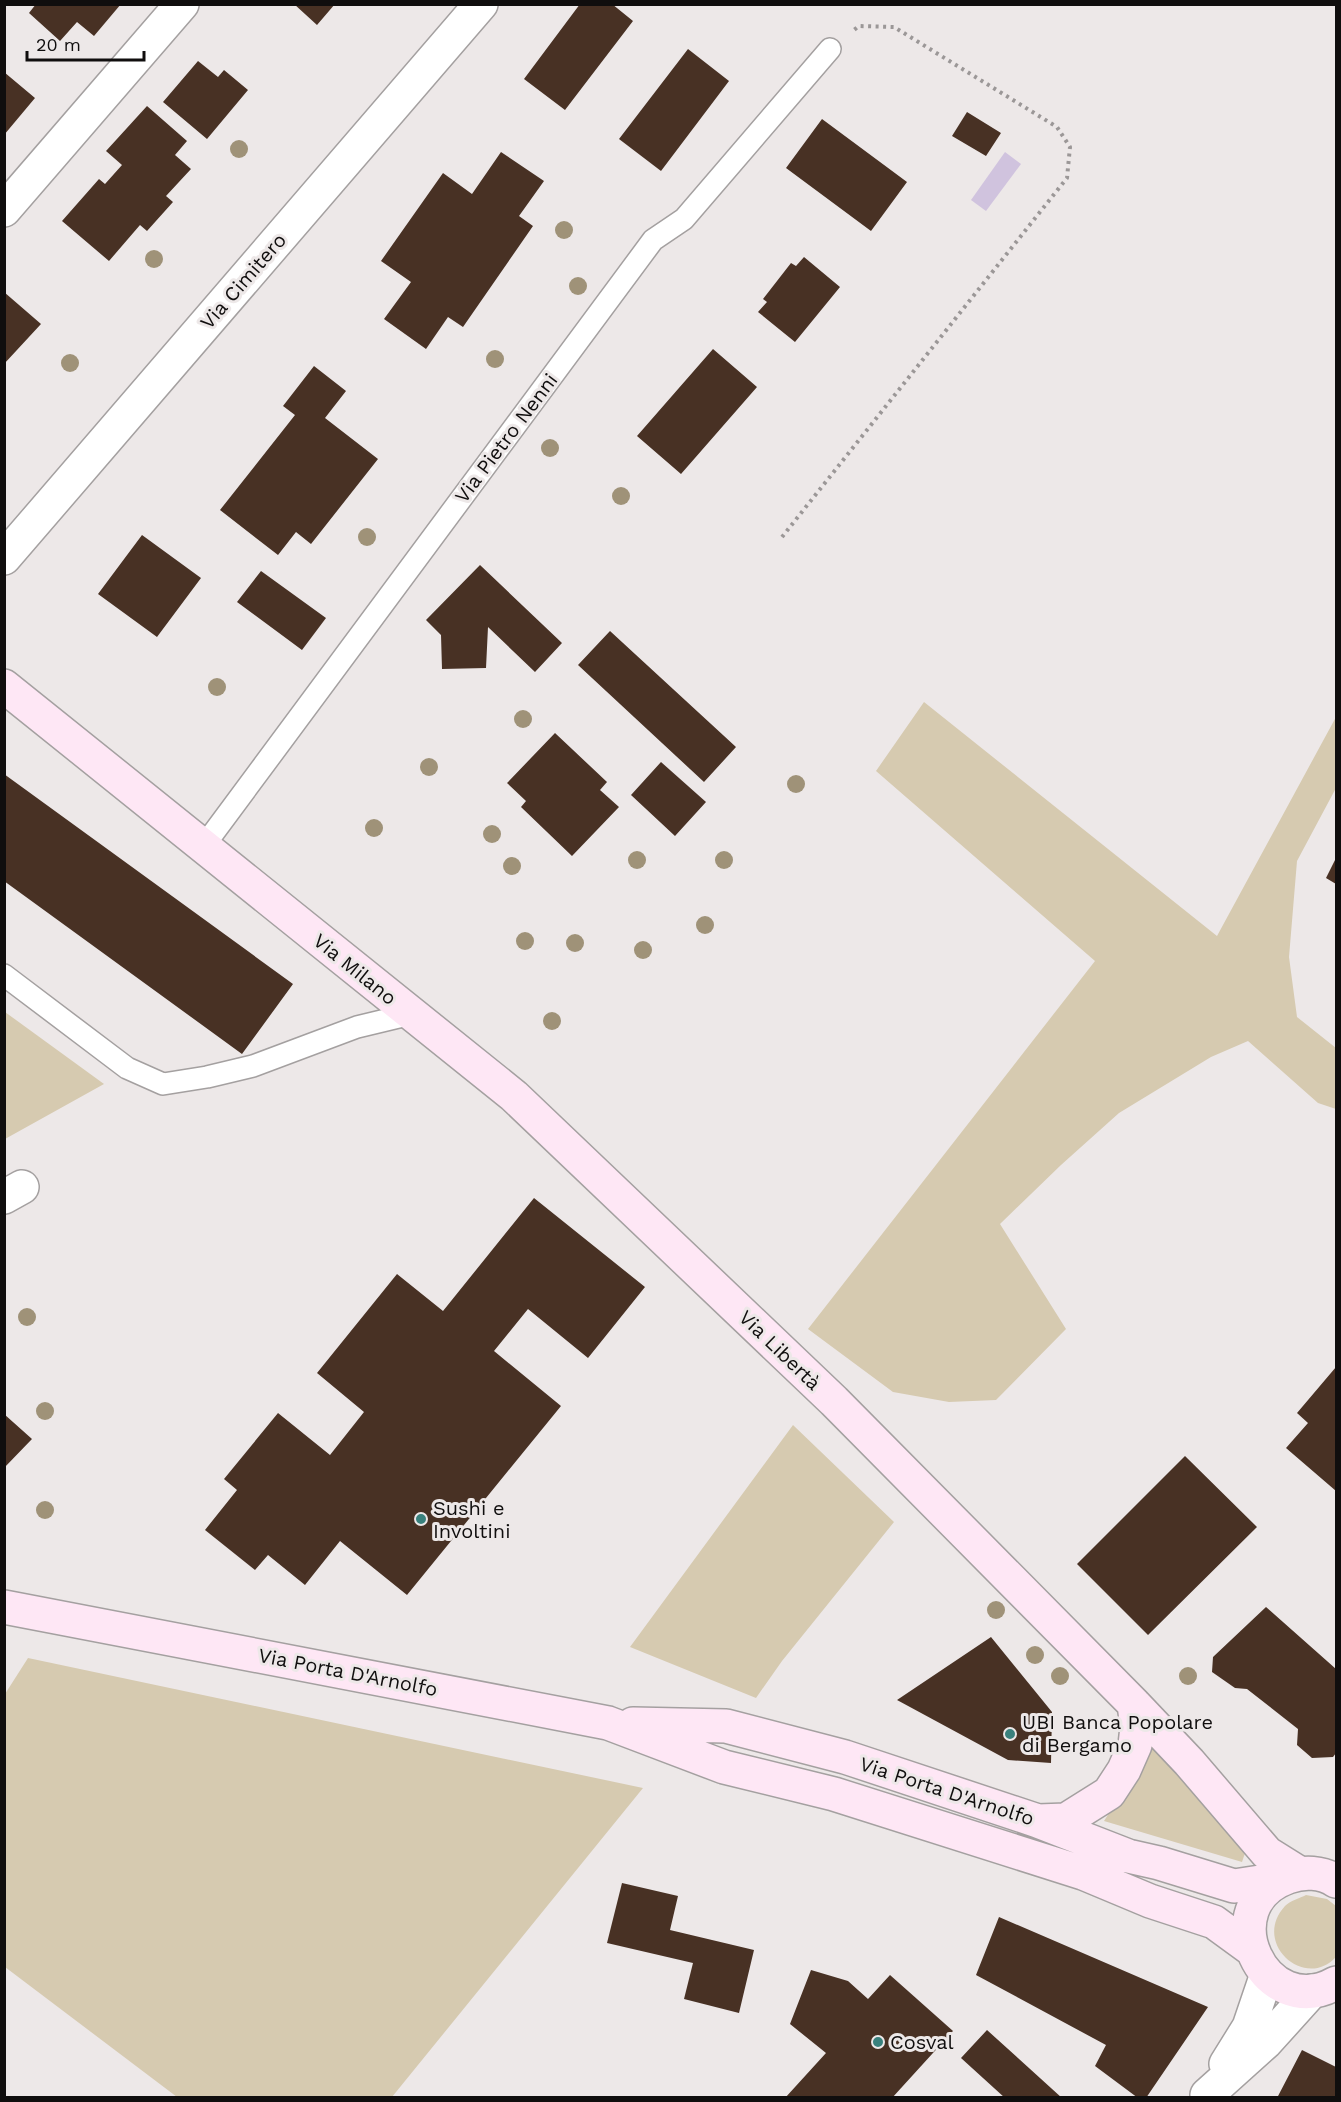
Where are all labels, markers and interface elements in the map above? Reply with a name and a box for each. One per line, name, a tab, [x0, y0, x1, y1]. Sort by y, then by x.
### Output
scale bar	[27, 24, 144, 62]
text: 20 m	[36, 34, 81, 55]
street label: Via Cimitero	[195, 228, 291, 334]
street label: Via Pietro Nenni	[450, 369, 562, 507]
street label: Via Milano	[309, 928, 401, 1010]
street label: Via Libertà	[734, 1305, 826, 1395]
place label: Sushi e Involtini	[433, 1496, 510, 1543]
marker: Sushi e Involtini	[414, 1512, 428, 1526]
street label: Via Porta D'Arnolfo	[256, 1643, 440, 1701]
place label: UBI Banca Popolare di Bergamo	[1022, 1710, 1213, 1757]
marker: UBI Banca Popolare di Bergamo	[1003, 1727, 1017, 1741]
street label: Via Porta D'Arnolfo	[857, 1751, 1037, 1831]
place label: Cosval	[890, 2030, 954, 2054]
marker: Cosval	[871, 2035, 885, 2049]

